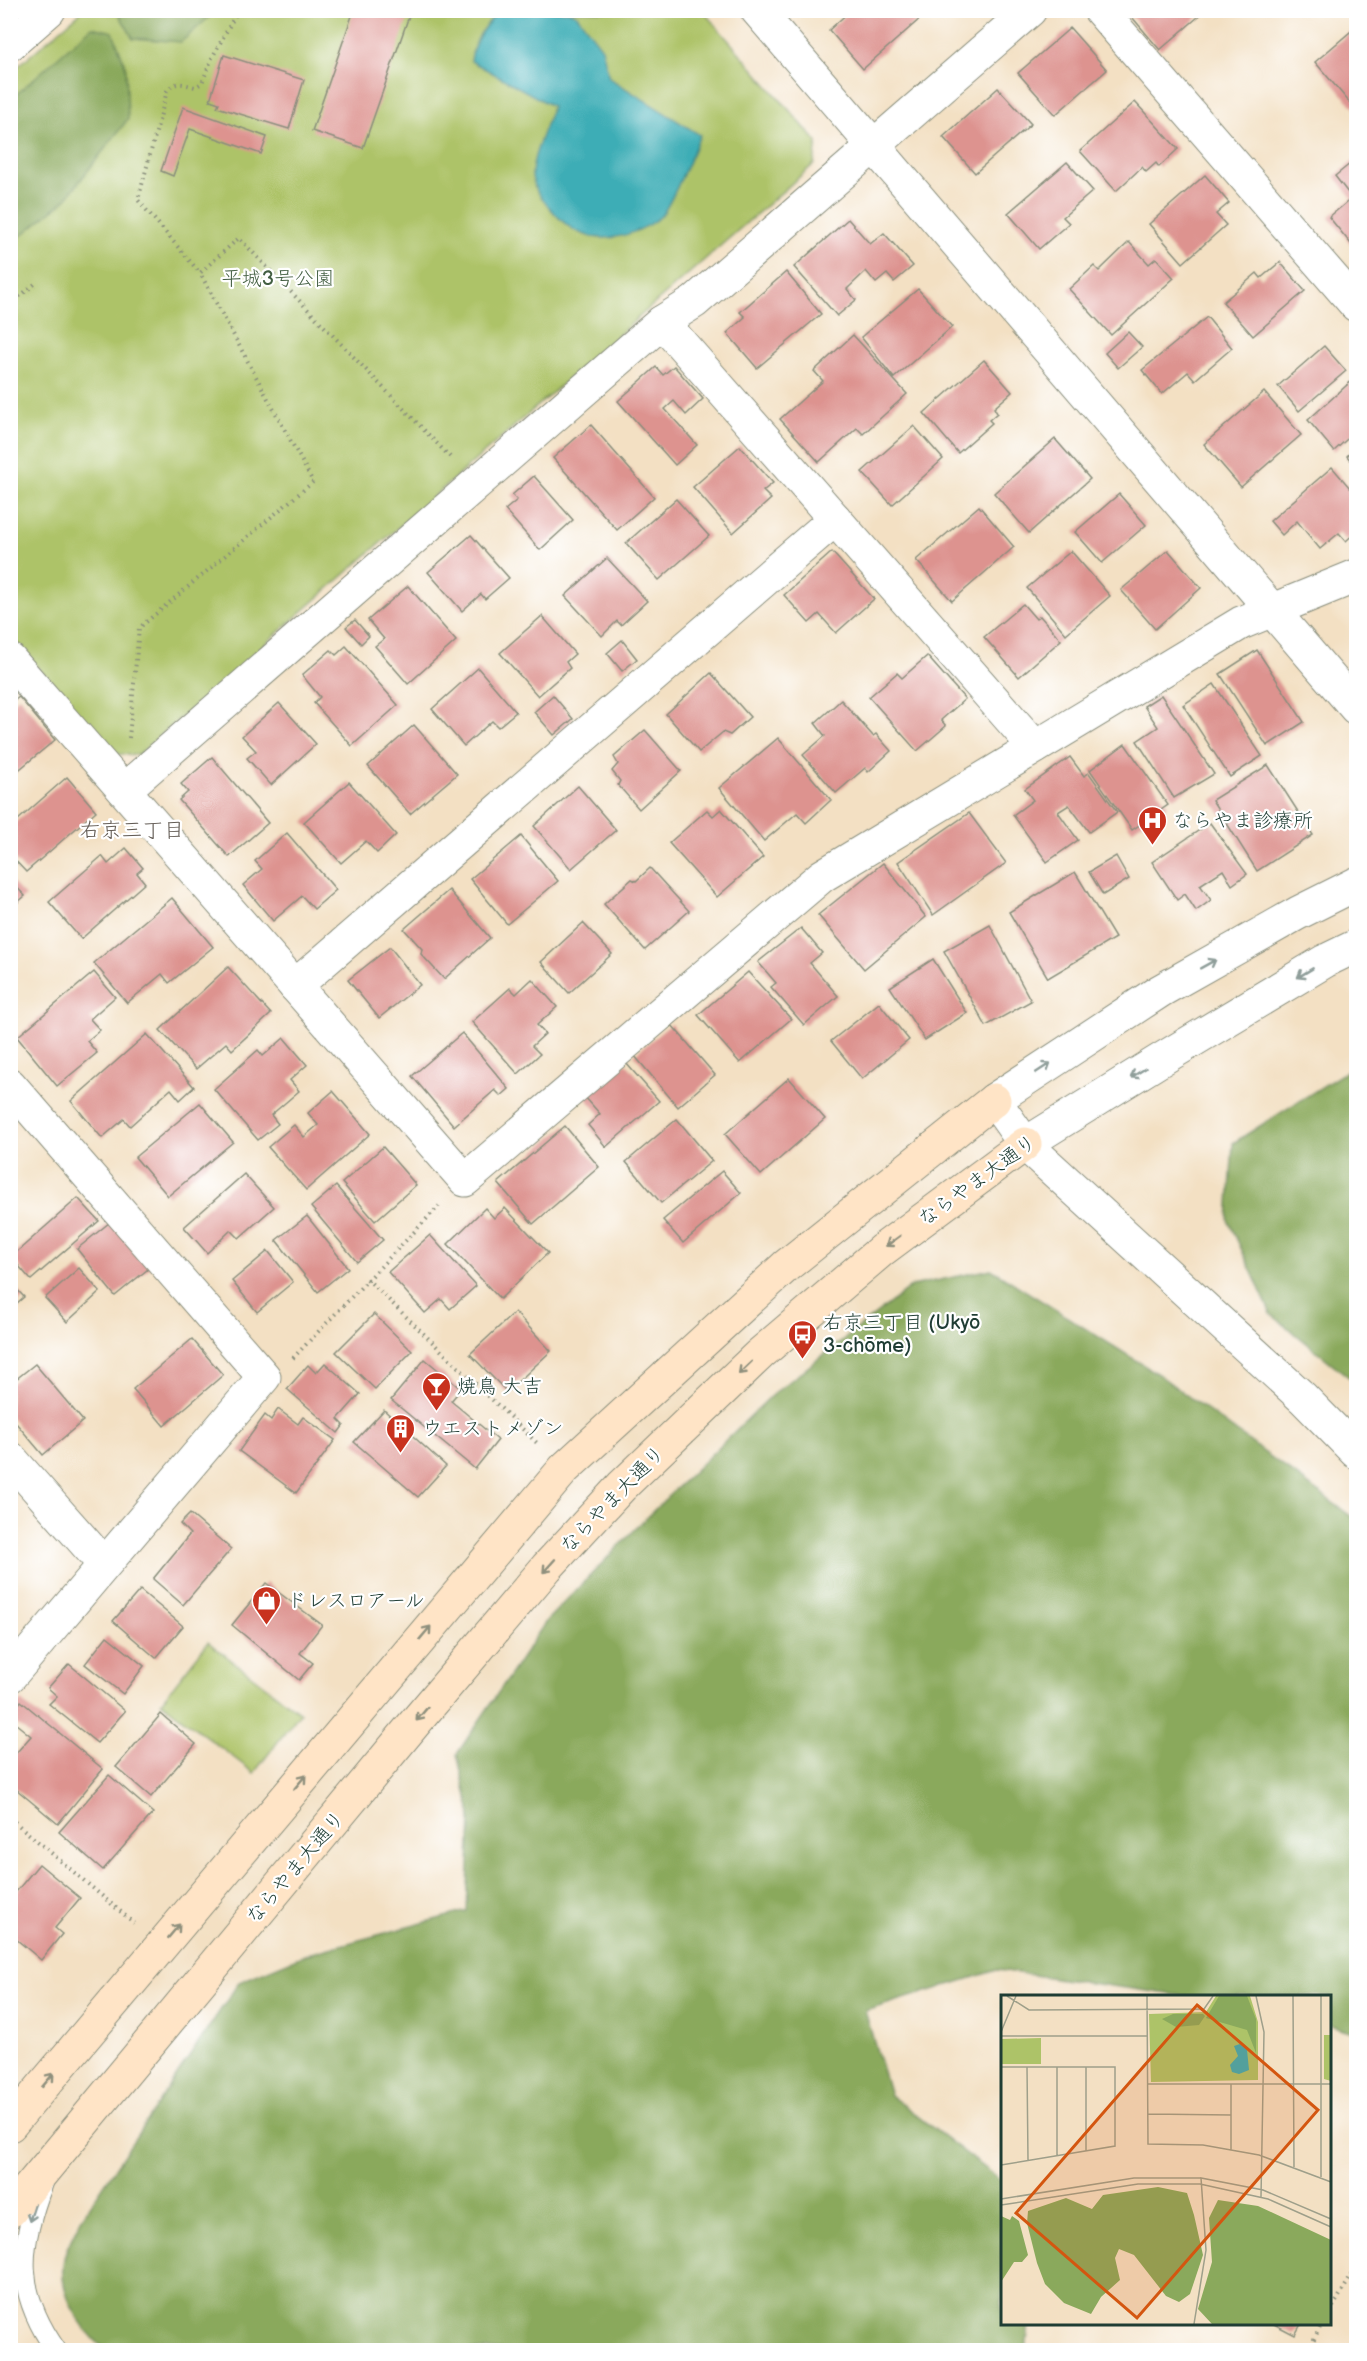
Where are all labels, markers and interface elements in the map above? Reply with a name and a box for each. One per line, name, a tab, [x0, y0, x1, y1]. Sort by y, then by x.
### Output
park label: 平城3号公園	[222, 267, 334, 291]
hospital icon: ならやま診療所	[1136, 804, 1168, 846]
place label: ならやま診療所	[1173, 809, 1313, 833]
district label: 右京三丁目	[80, 818, 185, 843]
one-way arrow	[1198, 958, 1216, 969]
one-way arrow	[1297, 968, 1314, 980]
one-way arrow	[1034, 1062, 1050, 1074]
one-way arrow	[1129, 1067, 1146, 1080]
street label: ならやま大通り	[914, 1130, 1041, 1232]
one-way arrow	[886, 1235, 902, 1247]
place label: 右京三丁目 (Ukyō 3-chōme)	[823, 1311, 980, 1358]
bus stop icon: 右京三丁目 (Ukyō 3-chōme)	[786, 1318, 818, 1360]
one-way arrow	[738, 1361, 753, 1375]
bar icon: 焼鳥 大吉	[420, 1370, 452, 1412]
place label: 焼鳥 大吉	[457, 1375, 542, 1399]
building icon: ウエストメゾン	[385, 1412, 417, 1454]
place label: ウエストメゾン	[422, 1417, 564, 1441]
street label: ならやま大通り	[555, 1441, 670, 1558]
one-way arrow	[542, 1558, 556, 1573]
shop icon: ドレスロアール	[250, 1584, 282, 1626]
place label: ドレスロアール	[287, 1589, 425, 1613]
one-way arrow	[419, 1625, 432, 1641]
one-way arrow	[415, 1706, 429, 1721]
one-way arrow	[293, 1774, 306, 1790]
street label: ならやま大通り	[242, 1806, 350, 1929]
one-way arrow	[167, 1924, 181, 1939]
inset map	[1001, 1995, 1331, 2325]
one-way arrow	[41, 2073, 55, 2088]
one-way arrow	[26, 2203, 37, 2222]

